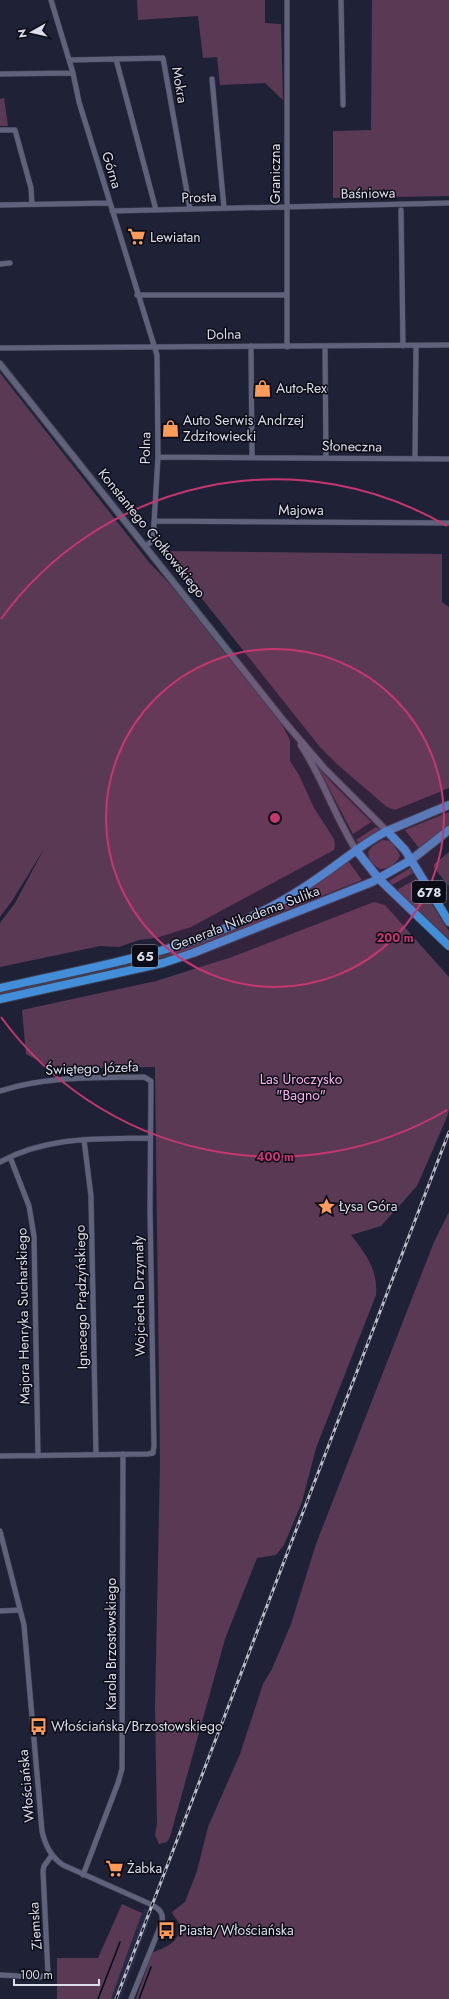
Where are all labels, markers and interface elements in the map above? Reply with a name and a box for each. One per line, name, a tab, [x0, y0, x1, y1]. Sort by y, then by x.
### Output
north arrow	[12, 12, 52, 52]
text: N	[14, 28, 31, 39]
street label: Mokra	[167, 65, 193, 105]
street label: Graniczna	[265, 144, 285, 204]
street label: Górna	[97, 149, 127, 191]
street label: Baśniowa	[340, 183, 396, 203]
street label: Prosta	[181, 186, 217, 208]
supermarket icon: Lewiatan	[127, 227, 147, 247]
place label: Lewiatan	[150, 227, 201, 247]
street label: Dolna	[207, 324, 241, 344]
shop icon: Auto-Rex	[253, 378, 273, 398]
place label: Auto-Rex	[276, 378, 327, 398]
place label: Auto Serwis Andrzej Zdzitowiecki	[183, 410, 304, 446]
shop icon: Auto Serwis Andrzej Zdzitowiecki	[160, 418, 180, 438]
street label: Polna	[135, 432, 155, 464]
street label: Słoneczna	[322, 435, 382, 457]
street label: Konstantego Ciołkowskiego	[93, 464, 211, 602]
street label: Majowa	[278, 500, 324, 520]
centre of rings	[268, 811, 282, 825]
street label: Generała Nikodema Sulika	[168, 880, 322, 956]
road number: 678	[412, 881, 446, 903]
text: 200 m	[376, 929, 414, 947]
road number: 65	[132, 945, 158, 967]
street label: Świętego Józefa	[45, 1056, 139, 1080]
park label: Las Uroczysko "Bagno"	[260, 1069, 343, 1105]
text: 400 m	[256, 1148, 294, 1166]
place icon: Łysa Góra	[316, 1196, 336, 1216]
place label: Łysa Góra	[338, 1196, 397, 1216]
street label: Ignacego Prądzyńskiego	[70, 1224, 92, 1369]
street label: Majora Henryka Sucharskiego	[11, 1227, 35, 1405]
street label: Wojciecha Drzymały	[128, 1235, 150, 1357]
street label: Karola Brzostowskiego	[101, 1578, 121, 1710]
bus stop icon: Włościańska/Brzostowskiego	[28, 1716, 48, 1736]
place label: Włościańska/Brzostowskiego	[51, 1716, 223, 1736]
street label: Włościańska	[13, 1749, 39, 1823]
supermarket icon: Żabka	[104, 1858, 124, 1878]
place label: Żabka	[127, 1858, 162, 1878]
street label: Ziemska	[23, 1901, 47, 1951]
bus stop icon: Piasta/Włościańska	[156, 1920, 176, 1940]
place label: Piasta/Włościańska	[179, 1920, 294, 1940]
scale bar	[14, 1961, 99, 1987]
text: 100 m	[20, 1966, 53, 1984]

